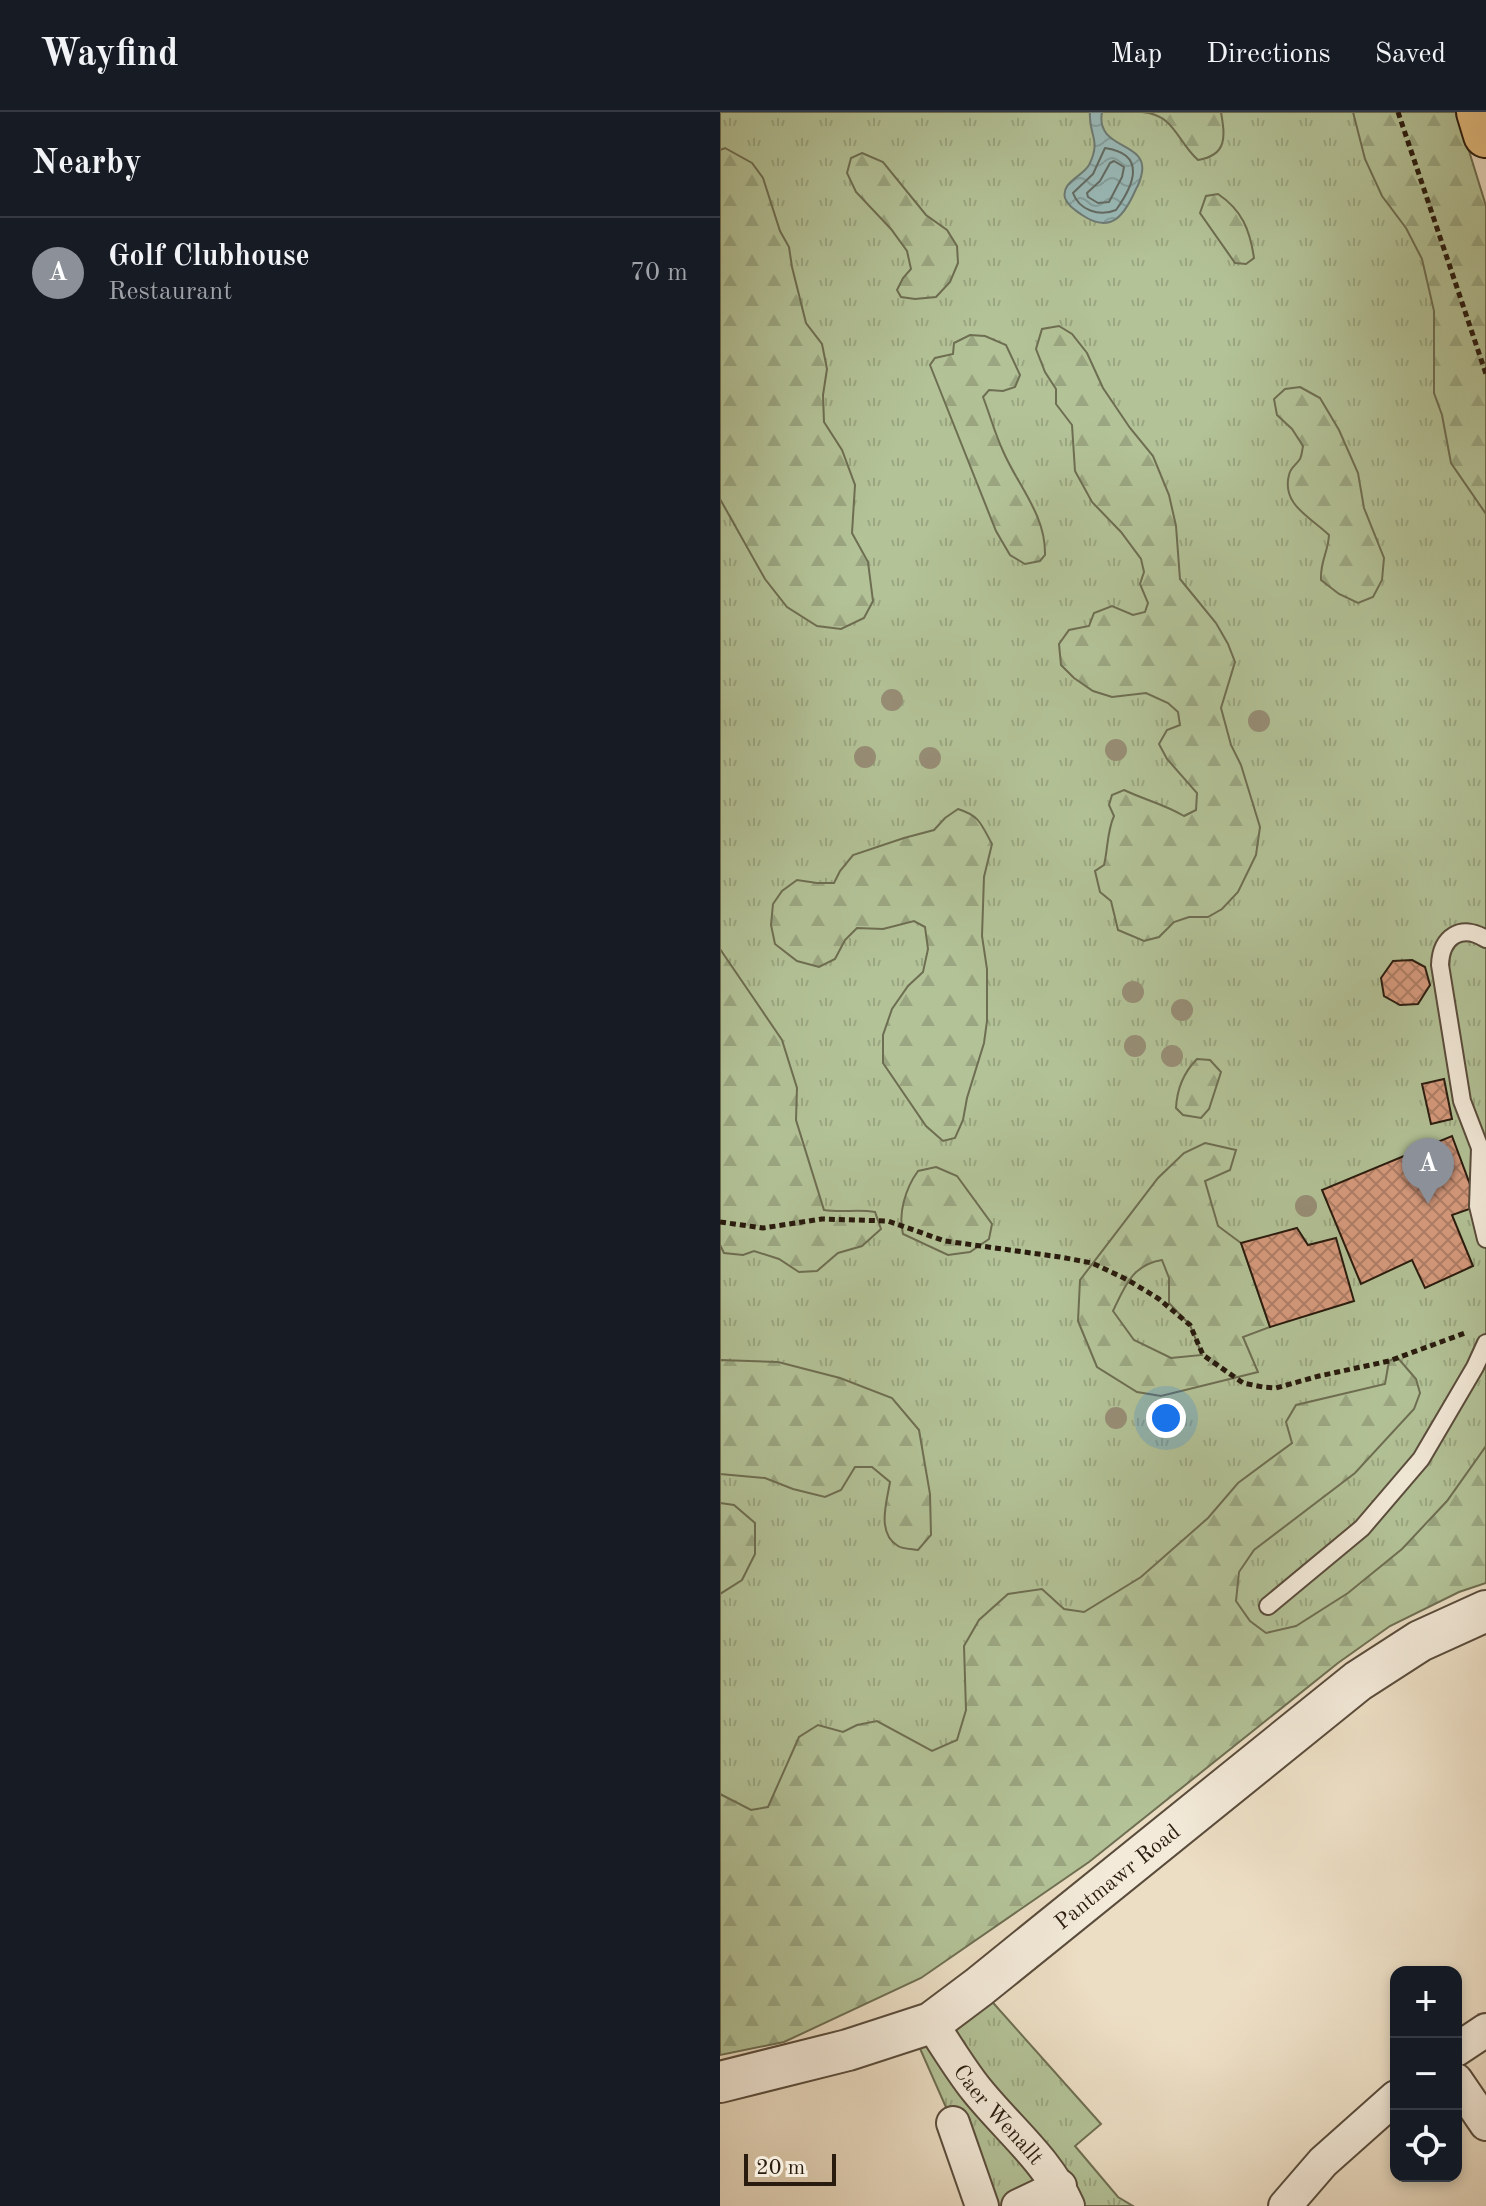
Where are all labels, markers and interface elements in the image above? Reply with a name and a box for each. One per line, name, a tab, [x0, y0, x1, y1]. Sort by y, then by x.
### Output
text: Wayfind	[40, 36, 178, 74]
text: Map	[1110, 41, 1162, 69]
text: Directions	[1206, 41, 1331, 69]
text: Saved	[1375, 41, 1446, 69]
text: Nearby	[32, 147, 142, 181]
text: Golf Clubhouse	[108, 242, 310, 272]
text: A	[48, 260, 68, 286]
text: 70 m	[630, 260, 688, 286]
text: Restaurant	[108, 279, 232, 305]
pin: A	[1402, 1138, 1454, 1204]
your location	[1146, 1398, 1186, 1438]
street label: Pantmawr Road	[1051, 1821, 1184, 1934]
map controls	[1390, 1966, 1462, 2182]
button: +	[1390, 1966, 1462, 2038]
button: −	[1390, 2038, 1462, 2110]
street label: Caer Wenallt	[949, 2061, 1047, 2169]
button: locate	[1390, 2110, 1462, 2182]
scale bar	[744, 2150, 836, 2186]
text: 20 m	[756, 2157, 805, 2179]

